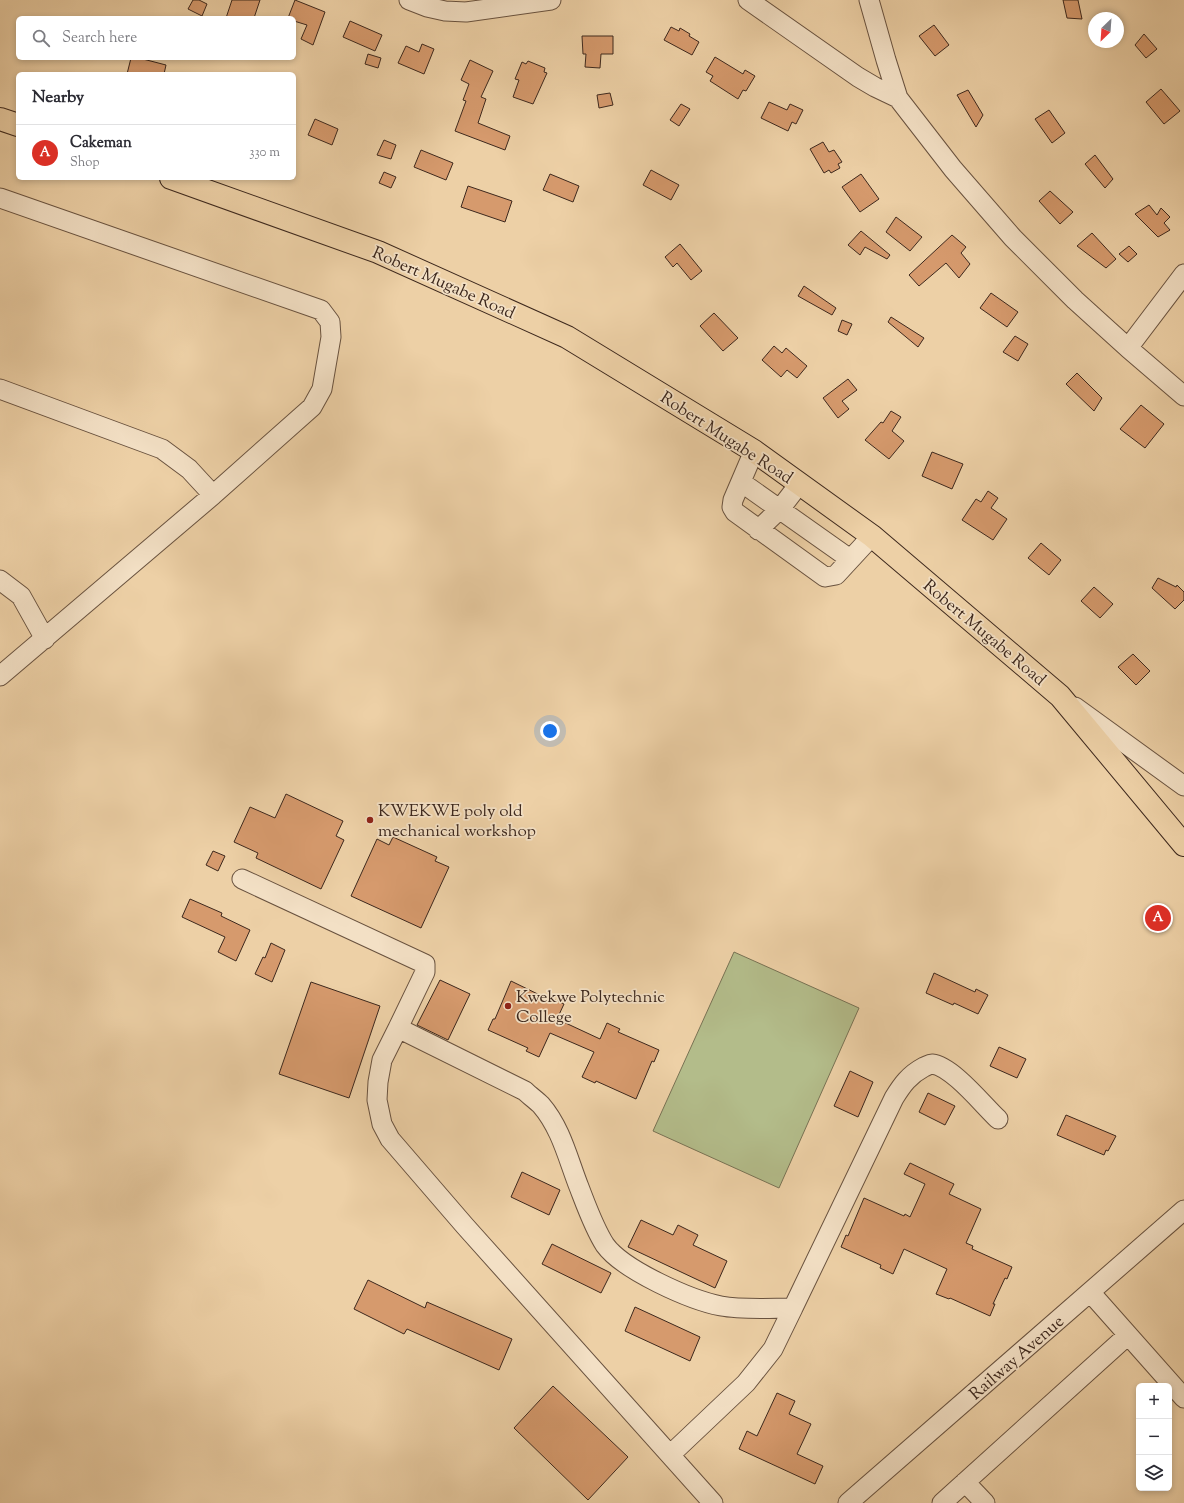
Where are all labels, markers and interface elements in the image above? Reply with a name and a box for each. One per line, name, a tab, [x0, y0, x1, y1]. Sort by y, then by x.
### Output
north arrow	[1088, 12, 1124, 48]
search box	[16, 16, 296, 60]
icon: search	[30, 27, 52, 49]
text: Search here	[62, 28, 137, 49]
text: Nearby	[32, 86, 84, 110]
text: Cakeman	[70, 133, 132, 154]
text: A	[40, 144, 50, 162]
text: 330 m	[249, 144, 280, 162]
text: Shop	[70, 154, 99, 172]
street label: Robert Mugabe Road	[368, 242, 519, 326]
street label: Robert Mugabe Road	[655, 387, 797, 491]
street label: Robert Mugabe Road	[917, 575, 1051, 692]
your location	[540, 721, 560, 741]
place label: KWEKWE poly old mechanical workshop	[378, 800, 536, 844]
marker: KWEKWE poly old mechanical workshop	[365, 815, 375, 825]
pin: A	[1145, 903, 1171, 933]
place label: Kwekwe Polytechnic College	[516, 986, 665, 1030]
marker: Kwekwe Polytechnic College	[503, 1001, 513, 1011]
street label: Railway Avenue	[965, 1310, 1070, 1406]
map controls	[1136, 1383, 1172, 1491]
button: +	[1136, 1383, 1172, 1419]
button: −	[1136, 1419, 1172, 1455]
button: layers	[1136, 1455, 1172, 1491]

